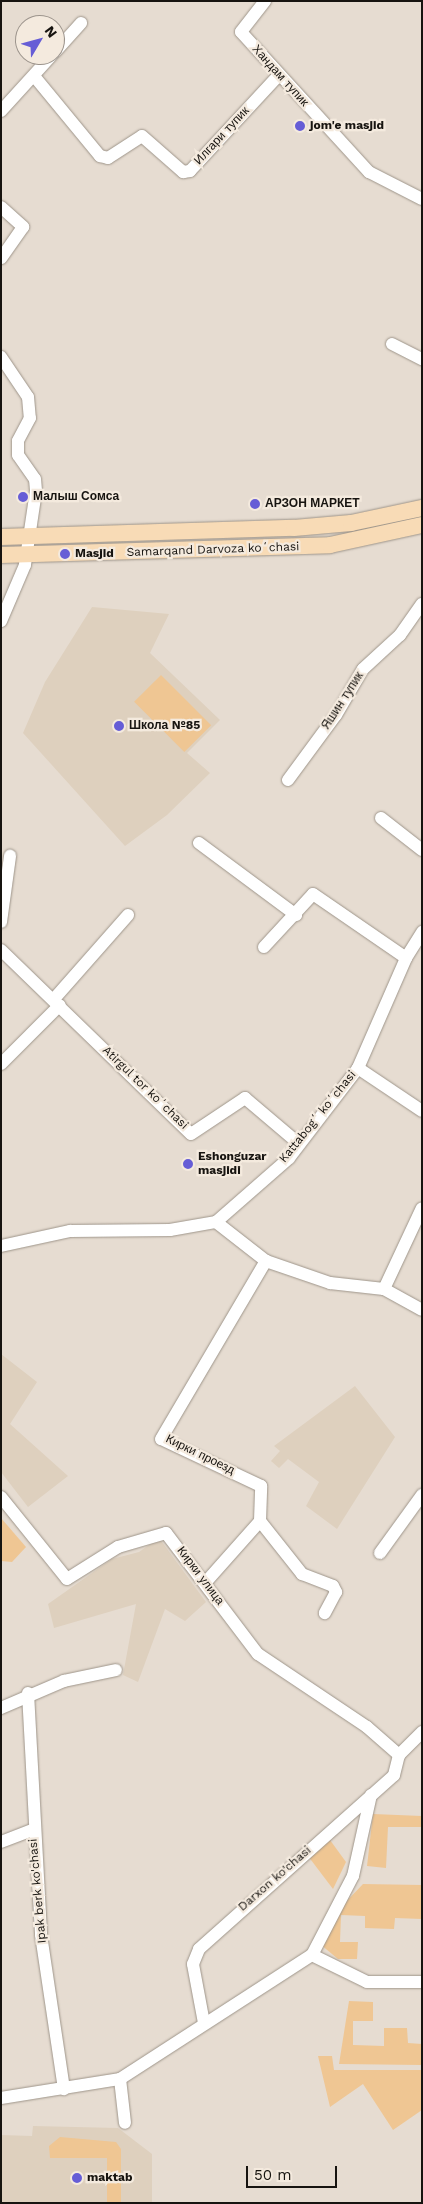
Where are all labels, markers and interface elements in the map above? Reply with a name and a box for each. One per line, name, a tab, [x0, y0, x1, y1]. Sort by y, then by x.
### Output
north arrow	[15, 15, 65, 65]
text: N	[42, 23, 61, 41]
street label: Хандам тупик	[249, 42, 311, 110]
street label: Илгари тупик	[192, 104, 252, 168]
place label: jom'e masjid	[310, 119, 384, 133]
marker: jom'e masjid	[294, 120, 306, 132]
place label: Малыш Сомса	[33, 490, 119, 504]
marker: Малыш Сомса	[17, 491, 29, 503]
place label: АРЗОН МАРКЕТ	[265, 497, 360, 511]
marker: АРЗОН МАРКЕТ	[249, 498, 261, 510]
street label: Samarqand Darvoza koʻchasi	[126, 540, 300, 560]
place label: Masjid	[75, 547, 114, 561]
marker: Masjid	[59, 548, 71, 560]
street label: Яшин тупик	[319, 669, 367, 733]
place label: Школа №85	[129, 719, 200, 733]
marker: Школа №85	[113, 720, 125, 732]
street label: Atirgul tor koʻchasi	[99, 1043, 191, 1133]
street label: Kattabogʻ koʻchasi	[276, 1068, 360, 1166]
place label: Eshonguzar masjidi	[198, 1150, 266, 1178]
marker: Eshonguzar masjidi	[182, 1158, 194, 1170]
street label: Кирки проезд	[163, 1432, 237, 1478]
street label: Кирки улица	[173, 1544, 227, 1608]
street label: Ipak berk ko'chasi	[26, 1838, 50, 1944]
street label: Darxon ko'chasi	[236, 1843, 314, 1915]
scale bar	[248, 2156, 339, 2188]
text: 50 m	[254, 2166, 291, 2184]
place label: maktab	[87, 2171, 133, 2185]
marker: maktab	[71, 2172, 83, 2184]

